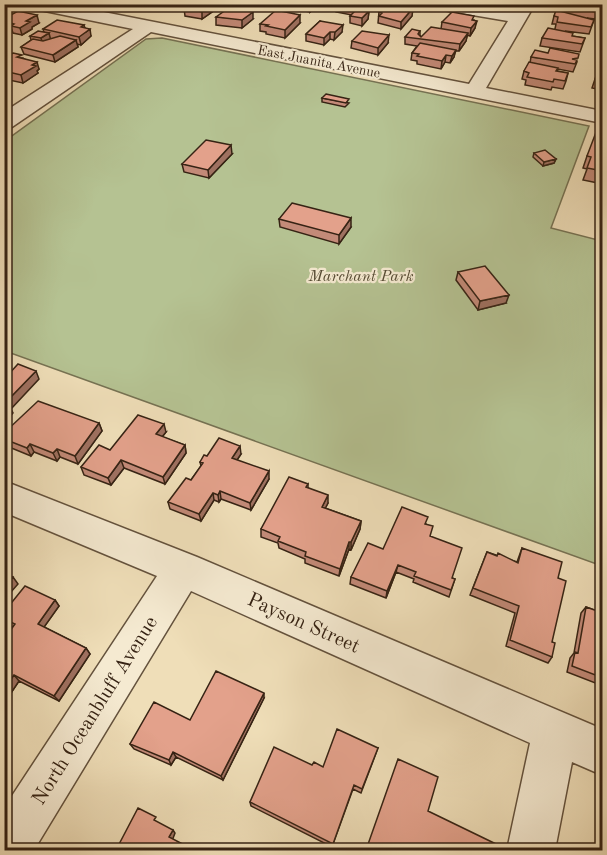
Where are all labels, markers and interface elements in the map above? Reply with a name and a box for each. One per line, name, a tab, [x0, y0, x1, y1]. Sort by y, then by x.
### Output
street label: East Juanita Avenue	[256, 43, 381, 81]
park label: Marchant Park	[307, 269, 414, 285]
street label: Payson Street	[244, 590, 362, 658]
street label: North Oceanbluff Avenue	[29, 613, 162, 809]

